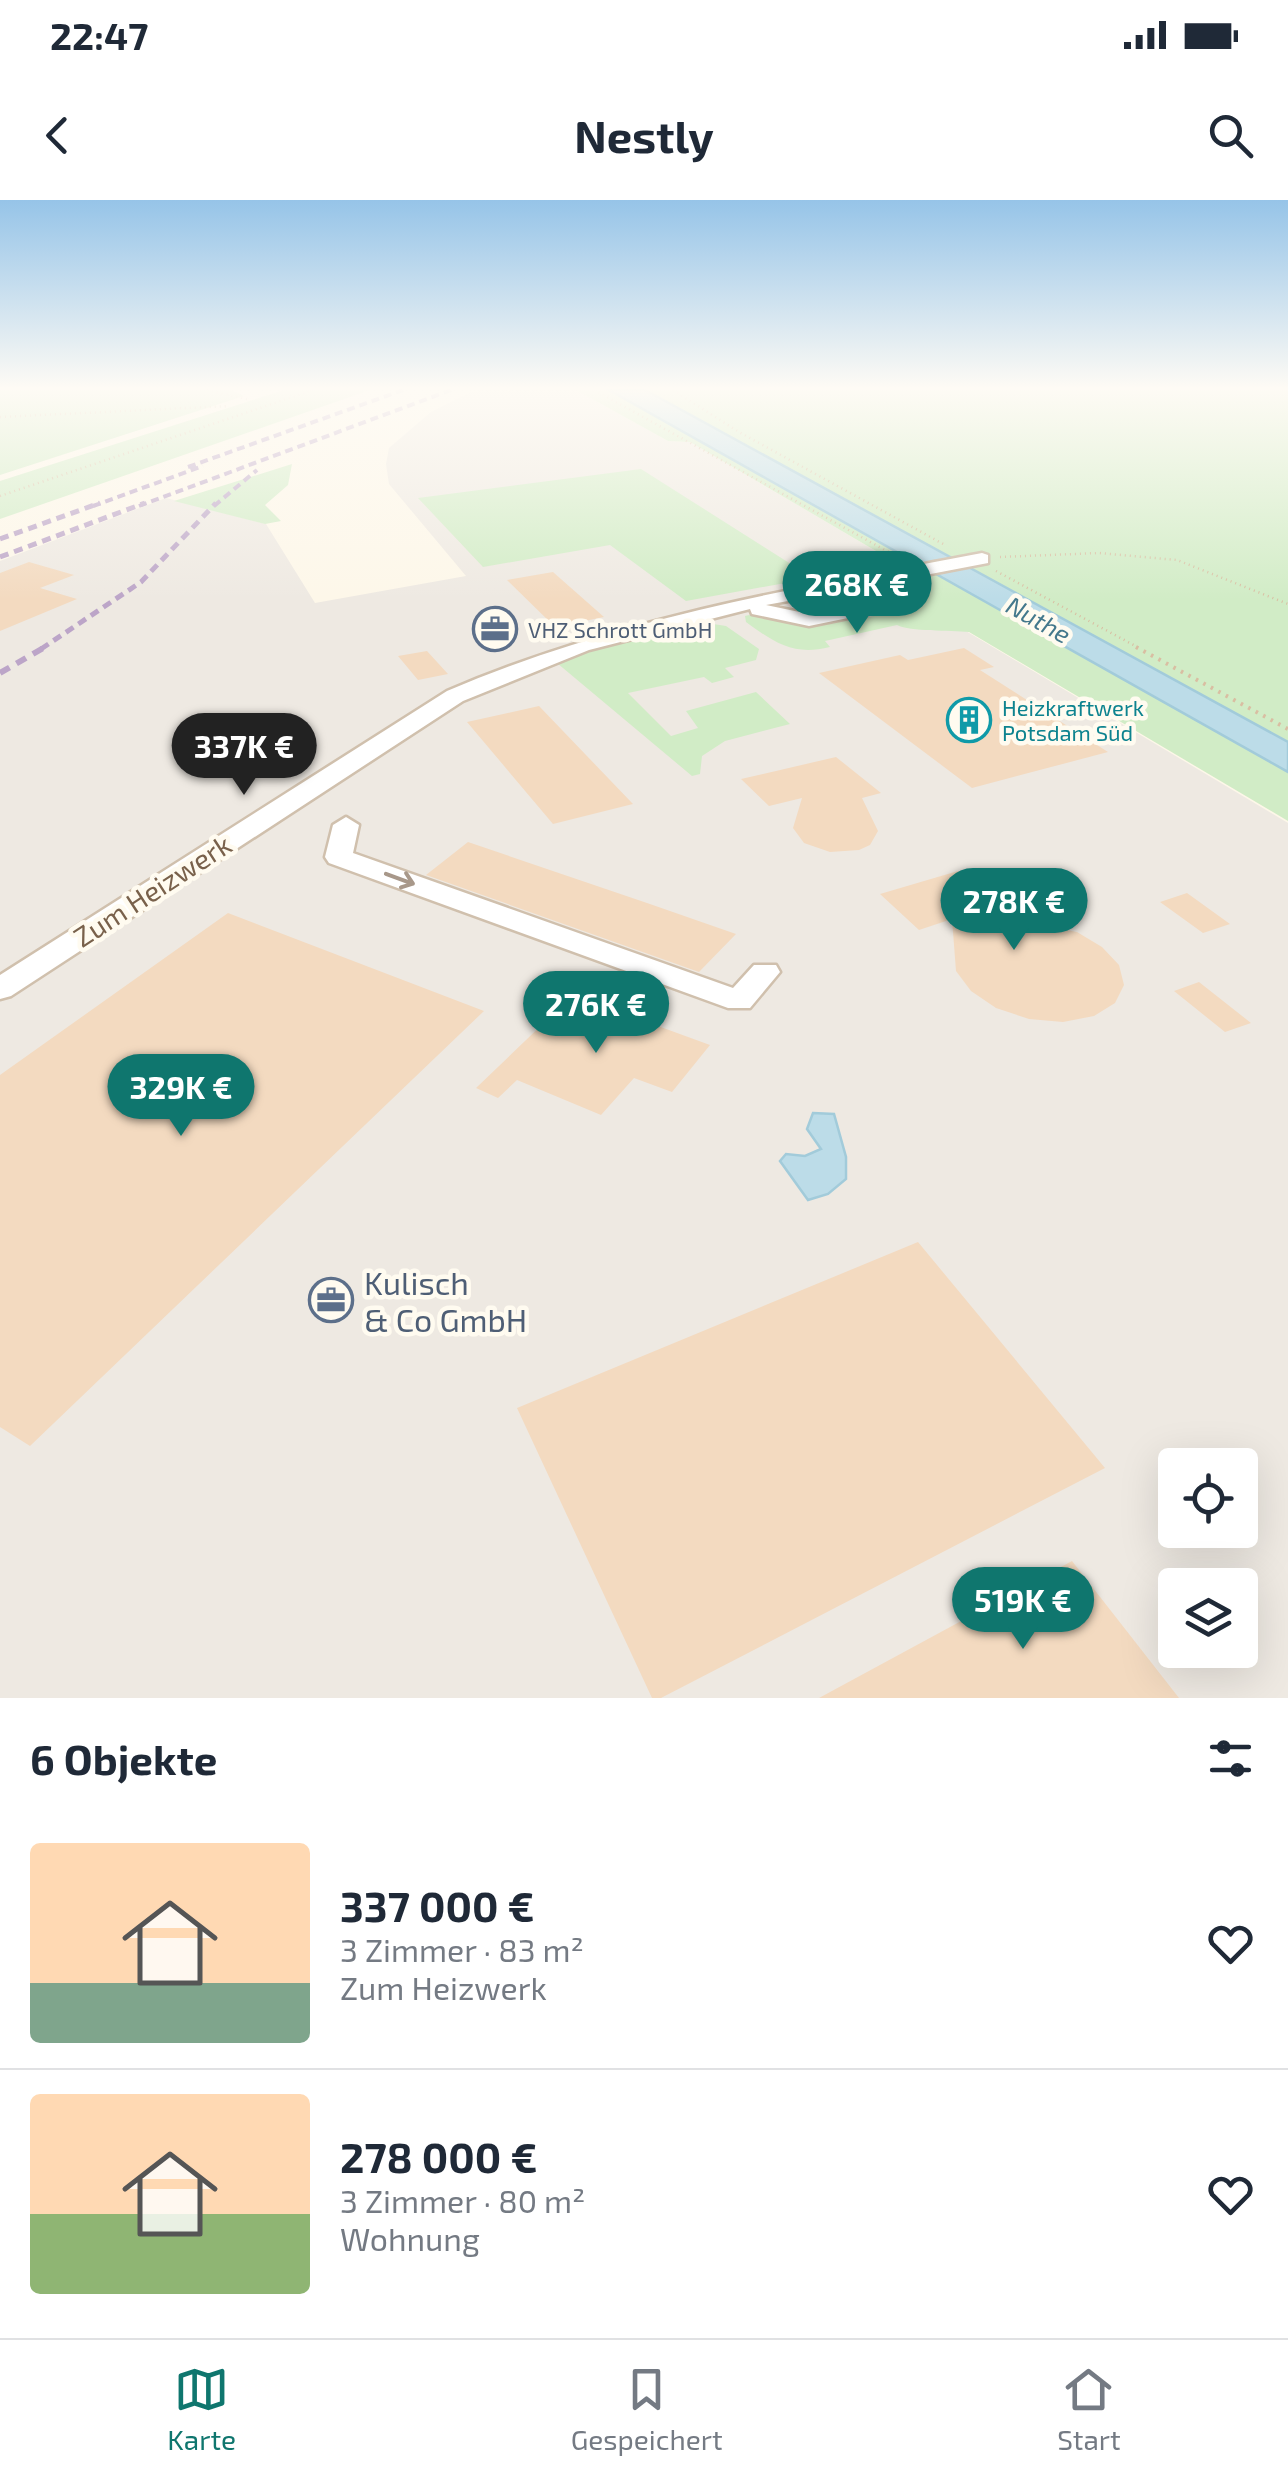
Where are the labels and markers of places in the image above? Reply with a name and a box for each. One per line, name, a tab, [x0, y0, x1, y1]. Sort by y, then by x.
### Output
pin: 268K €	[776, 551, 938, 636]
office icon: VHZ Schrott GmbH	[472, 606, 518, 652]
place label: VHZ Schrott GmbH	[528, 616, 712, 642]
place label: Heizkraftwerk Potsdam Süd	[1002, 694, 1144, 745]
building icon: Heizkraftwerk Potsdam Süd	[946, 697, 992, 743]
pin: 337K €	[163, 713, 325, 798]
pin: 278K €	[933, 868, 1095, 953]
pin: 276K €	[515, 971, 677, 1056]
pin: 329K €	[100, 1054, 262, 1139]
place label: Kulisch & Co GmbH	[364, 1263, 527, 1338]
office icon: Kulisch & Co GmbH	[308, 1277, 354, 1323]
pin: 519K €	[942, 1567, 1104, 1652]

